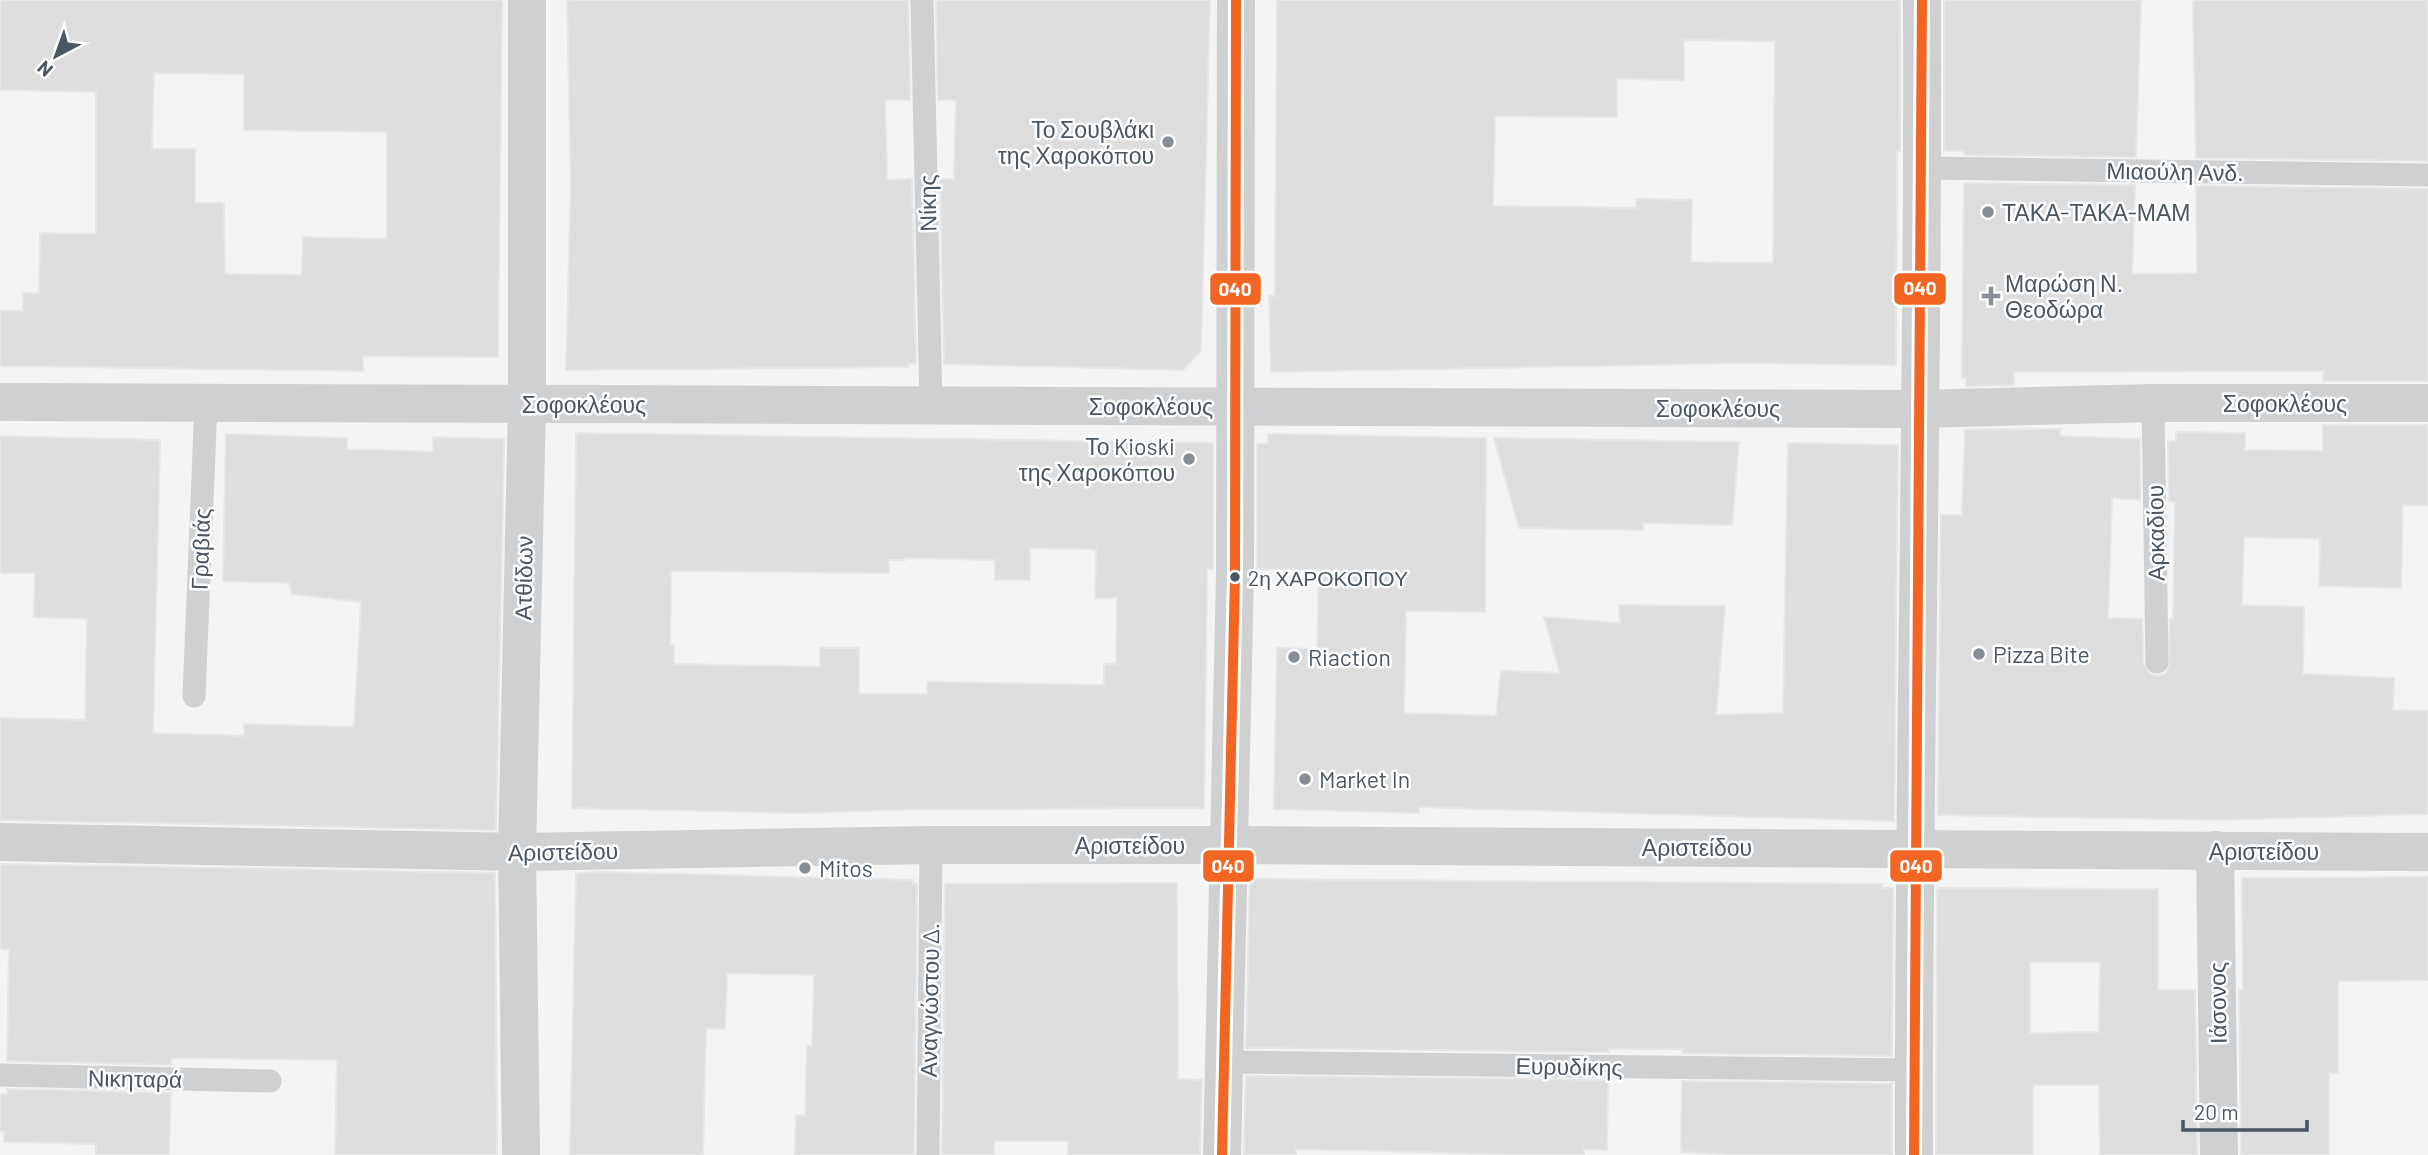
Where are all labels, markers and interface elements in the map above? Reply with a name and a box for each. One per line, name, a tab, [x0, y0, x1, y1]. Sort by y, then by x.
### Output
north arrow	[21, 21, 91, 91]
text: N	[32, 56, 57, 82]
place label: Το Σουβλάκι της Χαροκόπου	[998, 115, 1154, 169]
marker: Το Σουβλάκι της Χαροκόπου	[1160, 134, 1176, 150]
street label: Μιαούλη Ανδ.	[2106, 156, 2244, 186]
street label: Νίκης	[913, 174, 941, 232]
place label: ΤΑΚΑ-ΤΑΚΑ-ΜΑΜ	[2002, 198, 2191, 226]
marker: ΤΑΚΑ-ΤΑΚΑ-ΜΑΜ	[1980, 204, 1996, 220]
place label: Μαρώση Ν. Θεοδώρα	[2005, 269, 2123, 323]
line badge: 040	[1209, 272, 1262, 306]
line badge: 040	[1893, 272, 1947, 306]
text: 040	[1903, 276, 1937, 299]
text: 040	[1218, 277, 1252, 300]
marker: Μαρώση Ν. Θεοδώρα	[1983, 288, 1999, 304]
street label: Σοφοκλέους	[2223, 389, 2347, 417]
street label: Σοφοκλέους	[522, 390, 646, 418]
street label: Σοφοκλέους	[1089, 392, 1213, 420]
street label: Σοφοκλέους	[1656, 394, 1780, 422]
place label: Το Kioski της Χαροκόπου	[1019, 432, 1175, 486]
marker: Το Kioski της Χαροκόπου	[1181, 451, 1197, 467]
street label: Αρκαδίου	[2140, 485, 2170, 581]
street label: Γραβιάς	[185, 508, 215, 590]
street label: Ατθίδων	[508, 535, 538, 621]
place label: 2η ΧΑΡΟΚΟΠΟΥ	[1248, 565, 1408, 590]
marker: 2η ΧΑΡΟΚΟΠΟΥ	[1228, 570, 1242, 584]
place label: Pizza Bite	[1993, 640, 2090, 668]
place label: Riaction	[1308, 643, 1391, 671]
marker: Pizza Bite	[1971, 646, 1987, 662]
marker: Riaction	[1286, 649, 1302, 665]
place label: Market In	[1319, 765, 1410, 793]
marker: Market In	[1297, 771, 1313, 787]
street label: Αριστείδου	[1075, 831, 1185, 859]
street label: Αριστείδου	[1642, 833, 1752, 861]
street label: Αριστείδου	[508, 836, 618, 866]
street label: Αριστείδου	[2209, 837, 2319, 865]
line badge: 040	[1202, 849, 1255, 883]
line badge: 040	[1889, 849, 1943, 883]
place label: Mitos	[819, 854, 873, 882]
text: 040	[1211, 854, 1245, 877]
text: 040	[1899, 854, 1933, 877]
marker: Mitos	[797, 860, 813, 876]
street label: Αναγνώστου Δ.	[914, 922, 944, 1078]
street label: Ιάσονος	[2202, 962, 2232, 1044]
street label: Ευρυδίκης	[1515, 1051, 1623, 1081]
street label: Νικηταρά	[88, 1063, 182, 1093]
scale bar	[2183, 1088, 2307, 1132]
text: 20 m	[2194, 1099, 2239, 1124]

